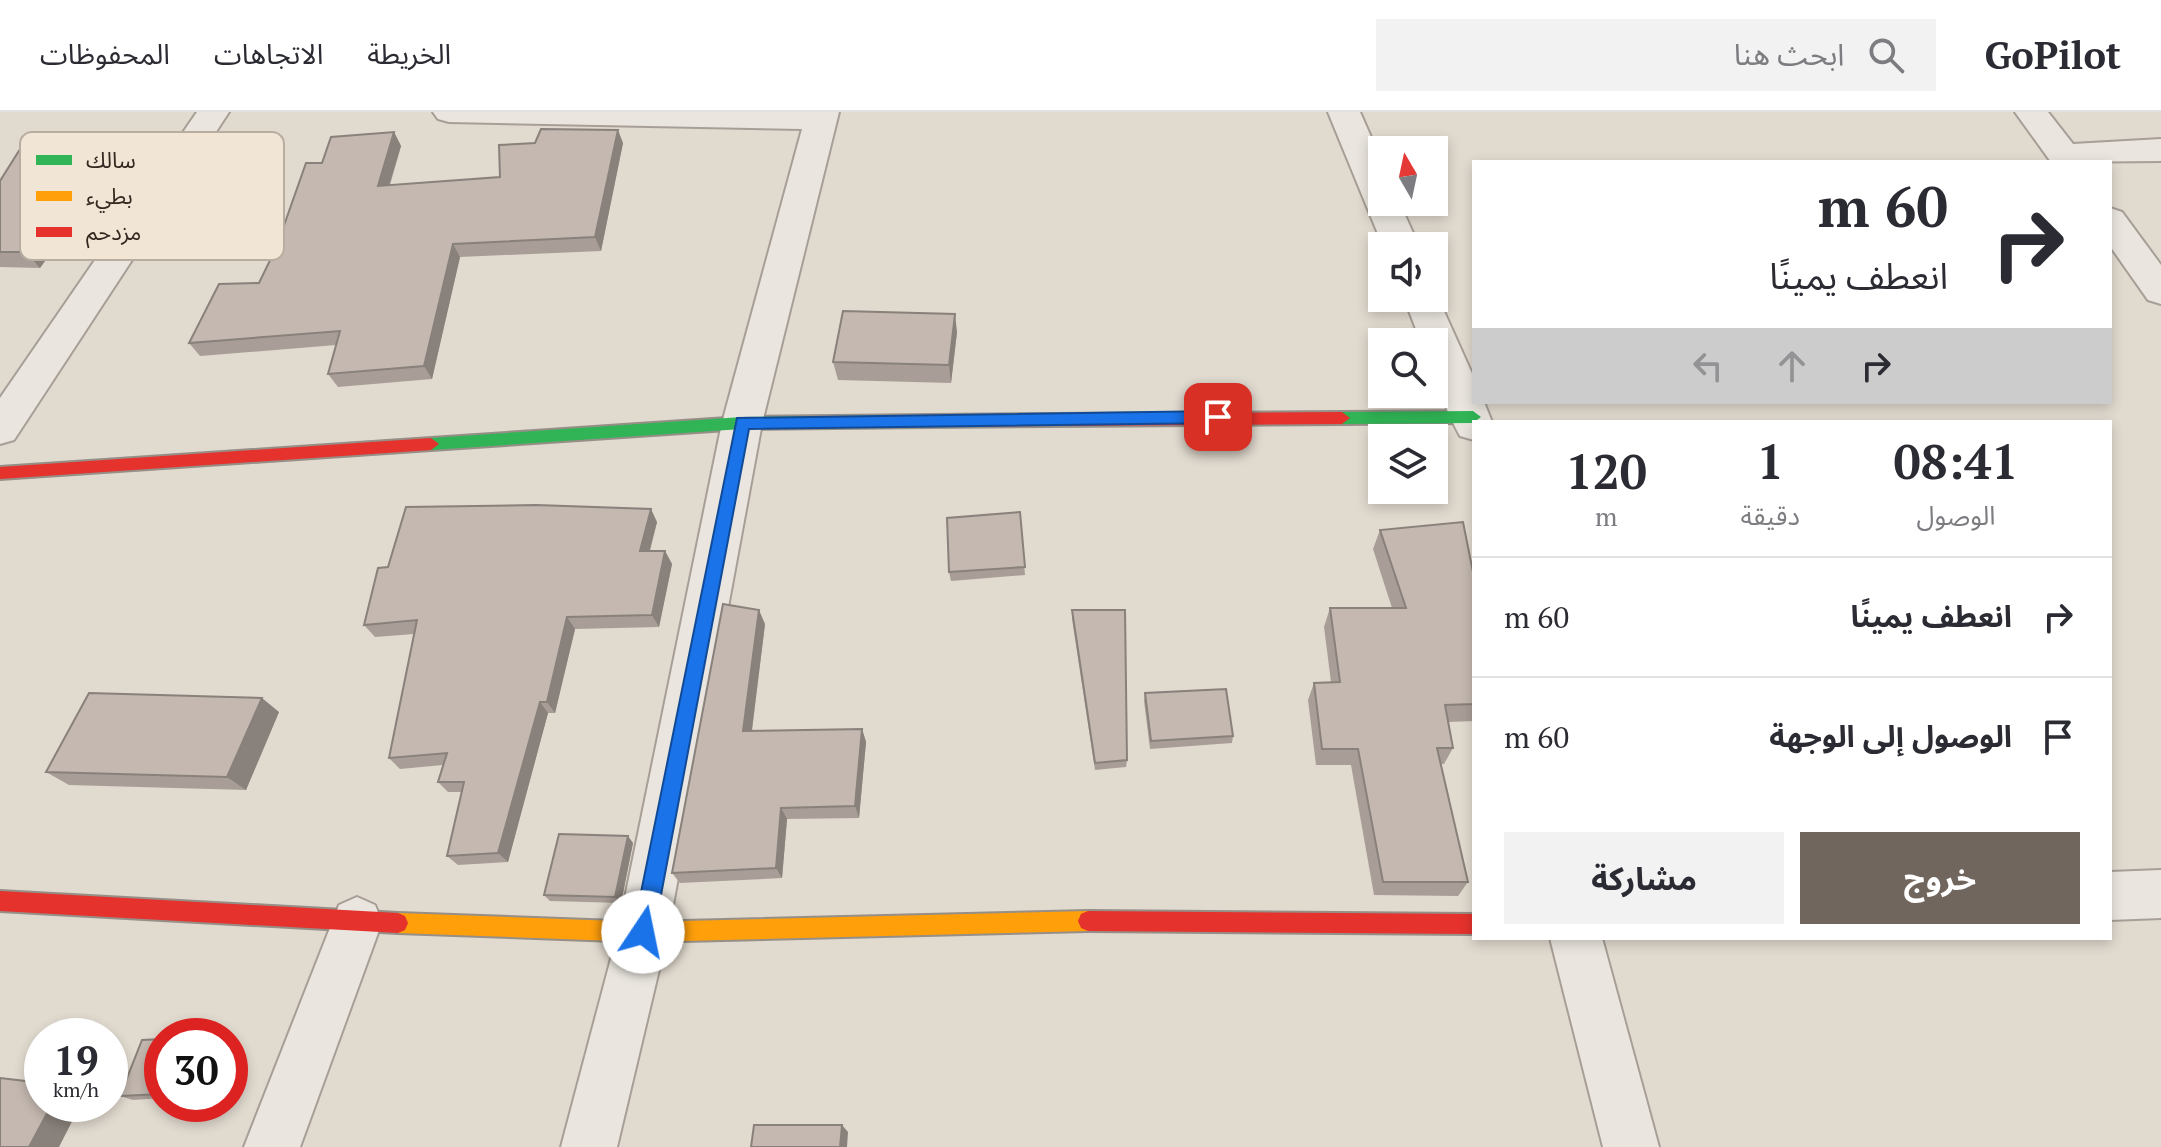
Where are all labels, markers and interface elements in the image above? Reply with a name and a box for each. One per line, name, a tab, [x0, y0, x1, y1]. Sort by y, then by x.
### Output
search box	[1376, 19, 1936, 91]
text: GoPilot	[1984, 30, 2121, 80]
icon: search	[1864, 33, 1908, 77]
text: ابحث هنا	[1734, 34, 1844, 74]
text: المحفوظات	[40, 35, 170, 72]
text: الاتجاهات	[214, 35, 323, 72]
text: الخريطة	[367, 35, 451, 72]
legend	[20, 132, 284, 260]
north arrow	[1368, 136, 1448, 216]
map controls	[1368, 136, 1448, 504]
text: سالك	[86, 145, 136, 174]
text: 60 m	[1818, 169, 1948, 243]
text: بطيء	[86, 181, 133, 213]
icon: right	[1976, 192, 2080, 296]
text: مزدحم	[86, 217, 141, 249]
button: sound	[1368, 232, 1448, 312]
text: انعطف يمينًا	[1769, 252, 1948, 299]
button: search	[1368, 328, 1448, 408]
icon: left	[1686, 344, 1730, 388]
icon: ahead	[1770, 344, 1814, 388]
icon: right	[1854, 344, 1898, 388]
pin	[1184, 383, 1252, 451]
icon: arrive	[1196, 395, 1240, 439]
button: layers	[1368, 424, 1448, 504]
text: 1	[1757, 429, 1784, 493]
text: 08:41	[1893, 429, 2018, 493]
text: 120	[1566, 439, 1647, 503]
text: دقيقة	[1741, 498, 1800, 532]
text: الوصول	[1916, 498, 1995, 532]
text: m	[1595, 499, 1618, 533]
icon: right	[2036, 595, 2080, 639]
text: انعطف يمينًا	[1851, 596, 2012, 636]
text: 60 m	[1504, 597, 1569, 637]
icon: arrive	[2036, 715, 2080, 759]
text: الوصول إلى الوجهة	[1769, 716, 2012, 756]
text: 60 m	[1504, 717, 1569, 757]
button: مشاركة	[1504, 832, 1784, 924]
button: خروج	[1800, 832, 2080, 924]
position arrow	[601, 890, 685, 974]
speed limit sign: 30	[144, 1018, 248, 1122]
text: 19	[53, 1033, 99, 1086]
text: km/h	[53, 1076, 99, 1103]

